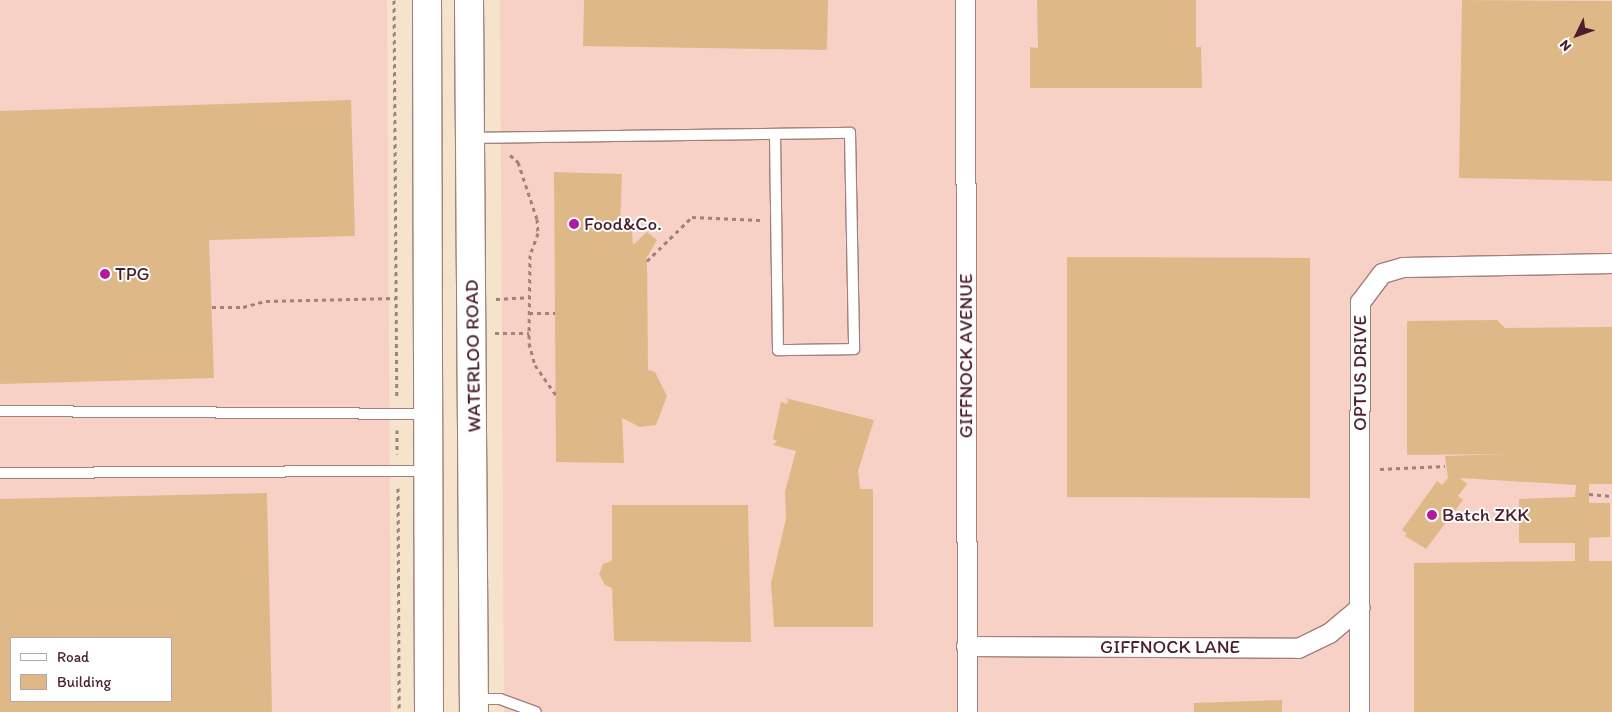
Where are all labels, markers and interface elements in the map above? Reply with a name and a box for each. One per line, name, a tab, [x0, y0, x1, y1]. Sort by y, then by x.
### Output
north arrow	[1552, 10, 1602, 60]
text: N	[1556, 36, 1575, 55]
place label: Food&Co.	[584, 213, 662, 235]
marker: Food&Co.	[568, 218, 580, 230]
place label: TPG	[115, 263, 150, 285]
marker: TPG	[99, 268, 111, 280]
street label: GIFFNOCK AVENUE	[955, 274, 977, 438]
street label: WATERLOO ROAD	[460, 280, 486, 432]
street label: OPTUS DRIVE	[1349, 315, 1371, 431]
place label: Batch ZKK	[1442, 504, 1529, 526]
marker: Batch ZKK	[1426, 509, 1438, 521]
street label: GIFFNOCK LANE	[1100, 636, 1240, 658]
legend	[10, 637, 172, 702]
text: Road	[57, 648, 89, 666]
text: Building	[57, 673, 111, 691]

